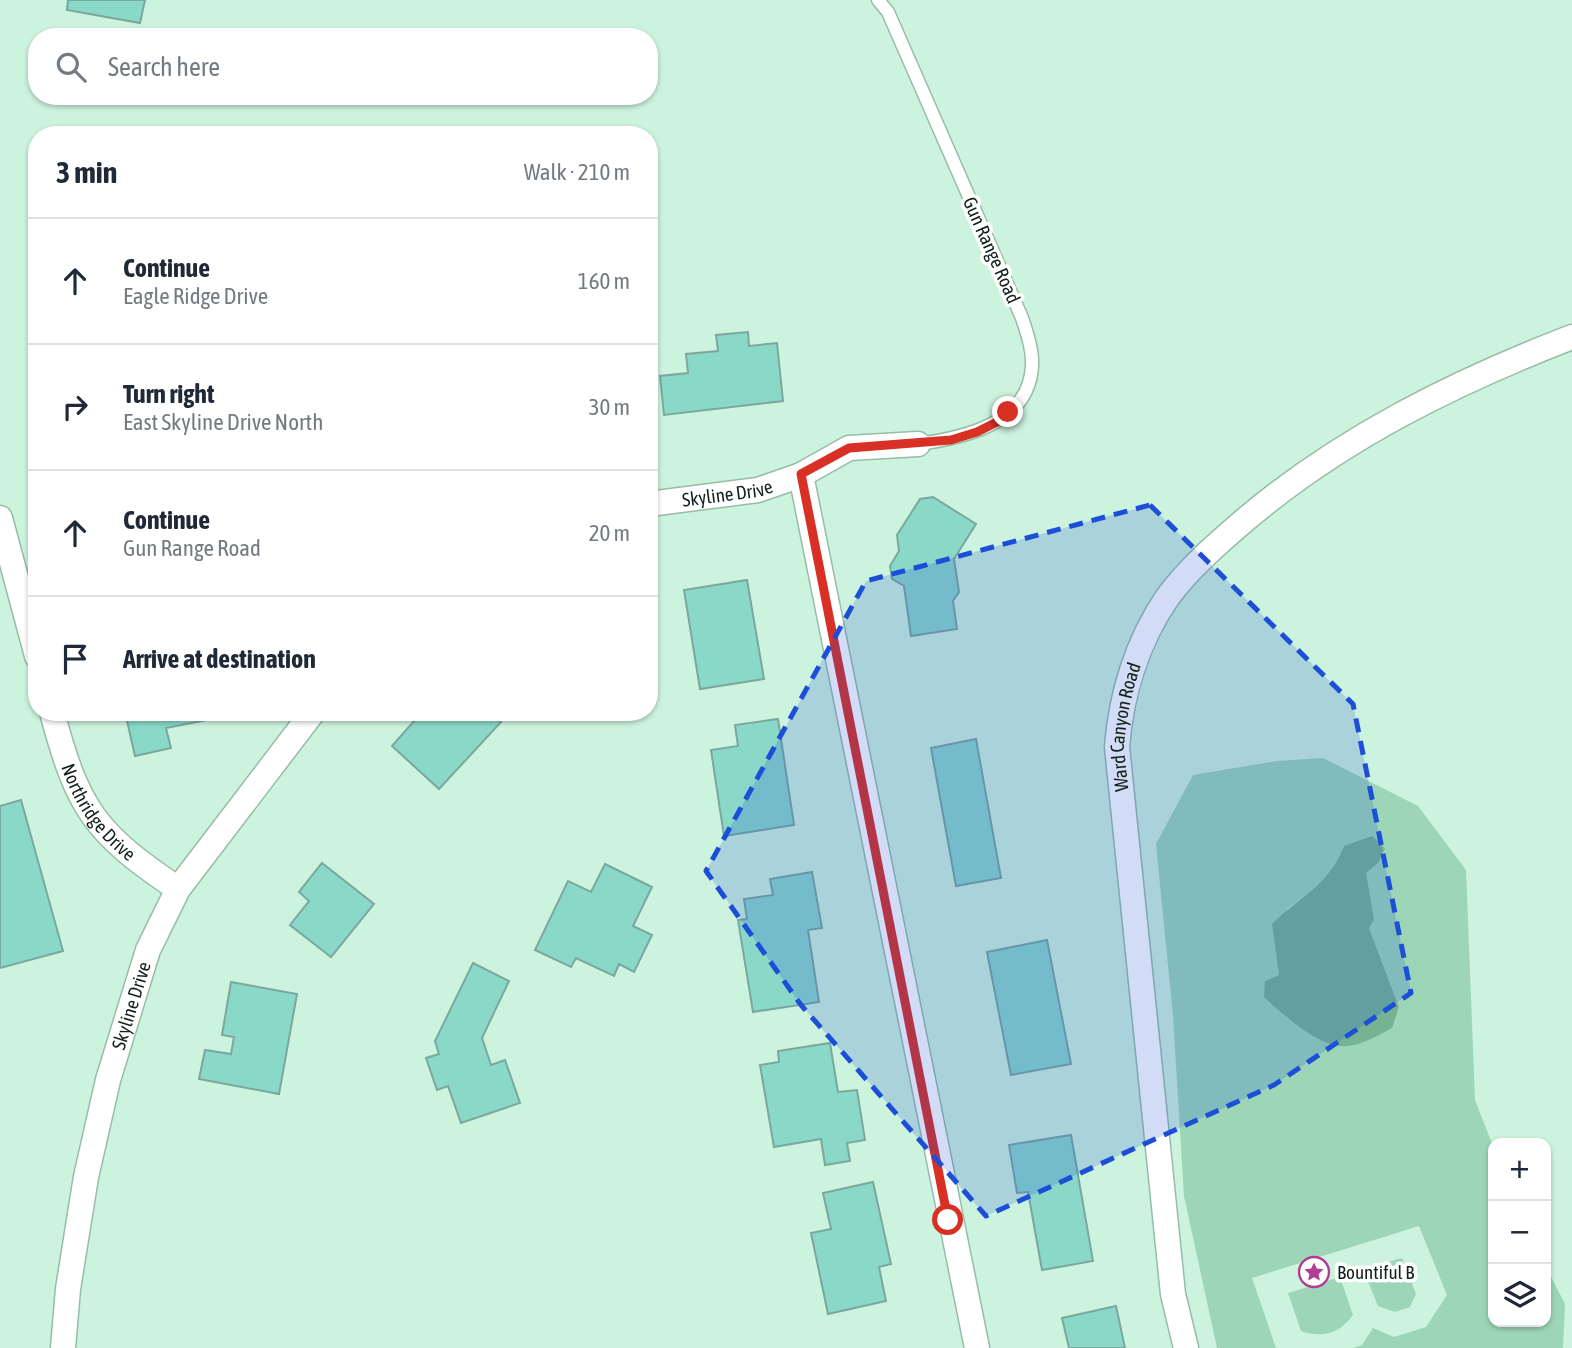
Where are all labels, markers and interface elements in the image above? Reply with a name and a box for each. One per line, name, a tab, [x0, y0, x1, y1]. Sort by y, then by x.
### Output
search box	[28, 28, 658, 105]
icon: search	[52, 48, 90, 86]
text: Search here	[108, 52, 220, 82]
text: 3 min	[56, 155, 117, 189]
text: Walk · 210 m	[524, 159, 630, 185]
street label: Gun Range Road	[959, 193, 1025, 307]
text: Continue	[123, 253, 210, 283]
icon: ahead	[56, 262, 94, 300]
text: 160 m	[578, 268, 630, 294]
text: Eagle Ridge Drive	[123, 283, 268, 309]
text: Turn right	[123, 379, 214, 409]
icon: right	[56, 388, 94, 426]
text: 30 m	[589, 394, 630, 420]
route end	[992, 396, 1023, 427]
text: East Skyline Drive North	[123, 409, 323, 435]
street label: Skyline Drive	[681, 475, 775, 511]
text: Continue	[123, 505, 210, 535]
icon: ahead	[56, 514, 94, 552]
text: 20 m	[589, 520, 630, 546]
text: Gun Range Road	[123, 535, 261, 561]
icon: arrive	[56, 640, 94, 678]
text: Arrive at destination	[123, 644, 316, 674]
street label: Ward Canyon Road	[1106, 660, 1145, 793]
street label: Northridge Drive	[57, 760, 140, 865]
street label: Skyline Drive	[107, 959, 155, 1052]
map controls	[1488, 1138, 1551, 1327]
button: +	[1488, 1138, 1551, 1201]
button: −	[1488, 1201, 1551, 1264]
route start	[932, 1204, 963, 1235]
place icon: Bountiful B	[1297, 1255, 1331, 1289]
place label: Bountiful B	[1337, 1261, 1414, 1283]
button: layers	[1488, 1264, 1551, 1327]

